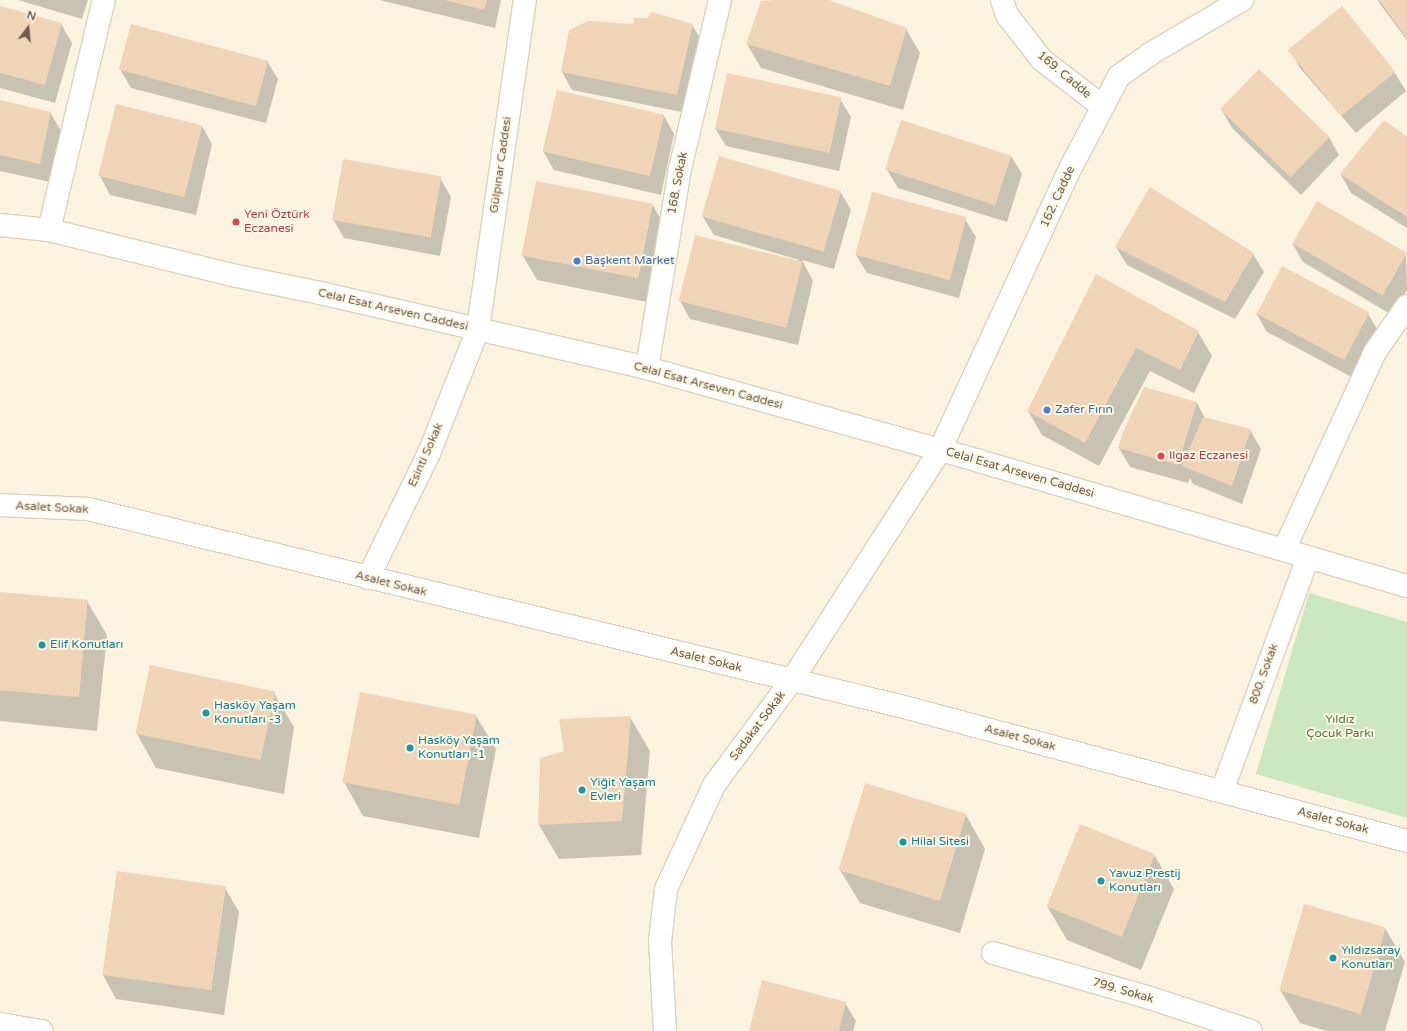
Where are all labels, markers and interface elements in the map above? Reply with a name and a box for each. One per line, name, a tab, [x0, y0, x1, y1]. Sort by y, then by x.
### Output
north arrow	[8, 8, 48, 48]
text: N	[25, 9, 37, 23]
street label: 169. Cadde	[1034, 48, 1094, 102]
street label: Gülpınar Caddesi	[487, 116, 515, 214]
street label: 168. Sokak	[665, 151, 691, 215]
street label: 162. Cadde	[1038, 164, 1078, 230]
place label: Yeni Öztürk Eczanesi	[244, 208, 310, 236]
marker: Yeni Öztürk Eczanesi	[231, 217, 241, 227]
place label: Başkent Market	[585, 254, 675, 268]
marker: Başkent Market	[572, 256, 582, 266]
street label: Celal Esat Arseven Caddesi	[317, 286, 469, 334]
street label: Celal Esat Arseven Caddesi	[632, 359, 784, 413]
place label: Zafer Fırın	[1055, 403, 1113, 417]
marker: Zafer Fırın	[1042, 405, 1052, 415]
street label: Esinti Sokak	[405, 421, 447, 489]
street label: Celal Esat Arseven Caddesi	[944, 445, 1096, 501]
place label: Ilgaz Eczanesi	[1169, 449, 1248, 463]
marker: Ilgaz Eczanesi	[1156, 451, 1166, 461]
street label: Asalet Sokak	[15, 499, 89, 517]
street label: Asalet Sokak	[354, 568, 428, 600]
place label: Elif Konutları	[50, 638, 123, 652]
marker: Elif Konutları	[37, 640, 47, 650]
street label: 800. Sokak	[1246, 642, 1282, 706]
street label: Asalet Sokak	[669, 644, 743, 676]
street label: Sadakat Sokak	[727, 688, 789, 764]
place label: Hasköy Yaşam Konutları -3	[214, 699, 296, 727]
marker: Hasköy Yaşam Konutları -3	[201, 708, 211, 718]
park label: Yıldız Çocuk Parkı	[1306, 713, 1374, 741]
street label: Asalet Sokak	[983, 722, 1057, 754]
place label: Hasköy Yaşam Konutları -1	[418, 734, 500, 762]
marker: Hasköy Yaşam Konutları -1	[405, 743, 415, 753]
place label: Yiğit Yaşam Evleri	[590, 776, 656, 804]
marker: Yiğit Yaşam Evleri	[577, 785, 587, 795]
street label: Asalet Sokak	[1296, 805, 1370, 837]
place label: Hilal Sitesi	[911, 835, 969, 849]
marker: Hilal Sitesi	[898, 837, 908, 847]
place label: Yavuz Prestij Konutları	[1109, 867, 1181, 895]
marker: Yavuz Prestij Konutları	[1096, 876, 1106, 886]
place label: Yıldızsaray Konutları	[1341, 944, 1401, 972]
marker: Yıldızsaray Konutları	[1328, 953, 1338, 963]
street label: 799. Sokak	[1091, 975, 1155, 1007]

